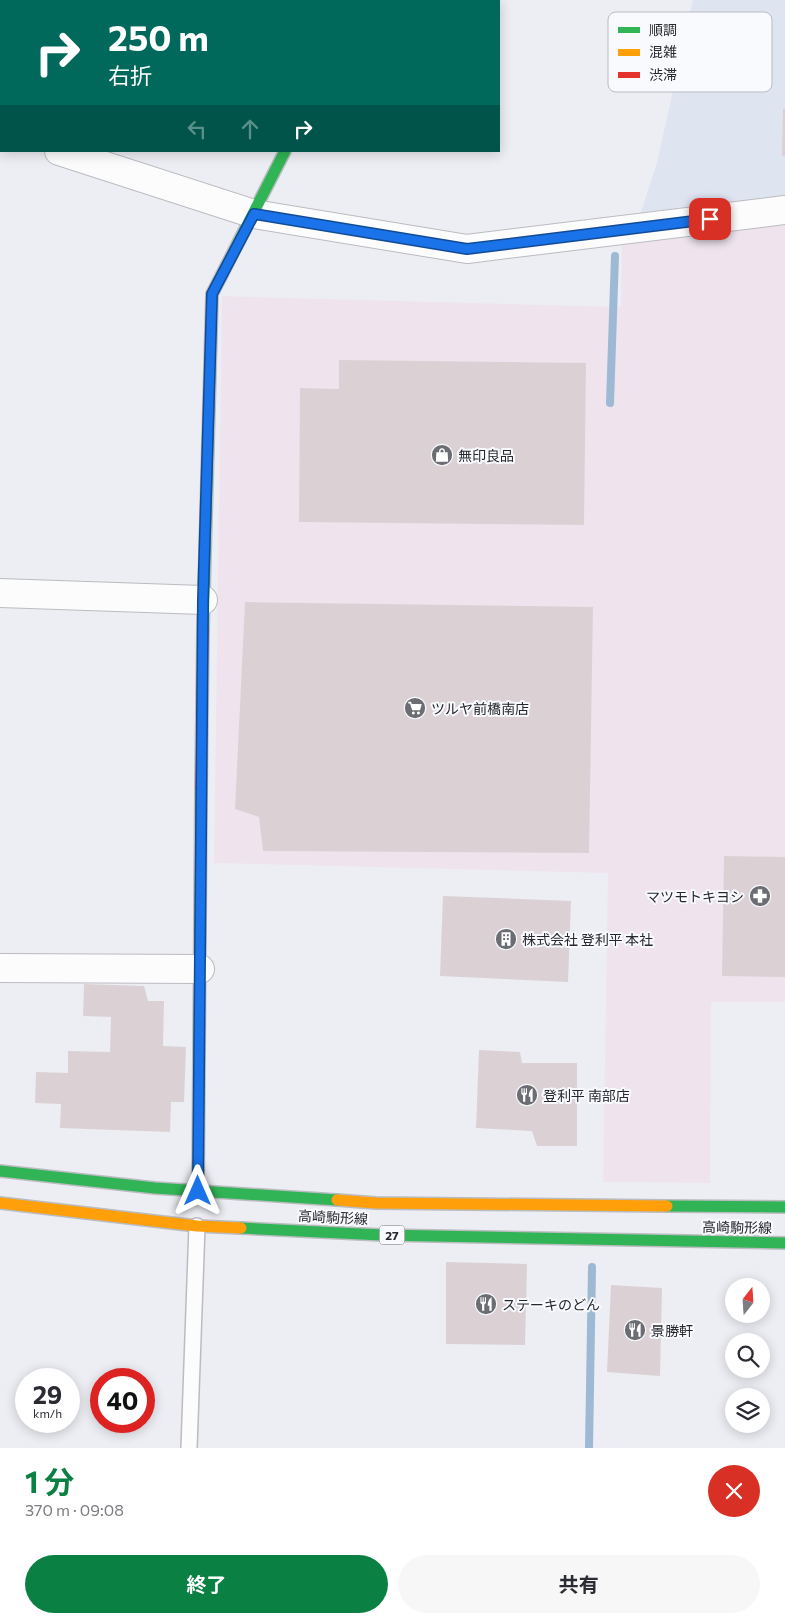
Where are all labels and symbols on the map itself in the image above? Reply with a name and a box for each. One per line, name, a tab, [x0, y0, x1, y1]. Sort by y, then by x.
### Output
legend	[608, 12, 772, 92]
text: 順調	[649, 21, 677, 38]
text: 混雑	[649, 43, 677, 60]
text: 渋滞	[649, 66, 677, 83]
pin	[689, 198, 731, 240]
shop icon: 無印良品	[430, 443, 454, 467]
place label: 無印良品	[458, 447, 514, 464]
supermarket icon: ツルヤ前橋南店	[403, 696, 427, 720]
place label: ツルヤ前橋南店	[431, 700, 529, 717]
pharmacy icon: マツモトキヨシ	[748, 884, 772, 908]
place label: マツモトキヨシ	[646, 888, 744, 905]
building icon: 株式会社 登利平 本社	[494, 927, 518, 951]
place label: 株式会社 登利平 本社	[522, 931, 653, 948]
restaurant icon: 登利平 南部店	[515, 1083, 539, 1107]
place label: 登利平 南部店	[543, 1087, 630, 1104]
position arrow	[171, 1164, 223, 1216]
street label: 高崎駒形線	[298, 1207, 368, 1227]
street label: 高崎駒形線	[702, 1218, 772, 1236]
road number: 27	[380, 1226, 404, 1244]
north arrow	[725, 1278, 770, 1322]
restaurant icon: ステーキのどん	[474, 1292, 498, 1316]
place label: ステーキのどん	[502, 1296, 600, 1313]
restaurant icon: 景勝軒	[623, 1318, 647, 1342]
place label: 景勝軒	[651, 1322, 693, 1339]
speed limit sign: 40	[90, 1368, 155, 1433]

